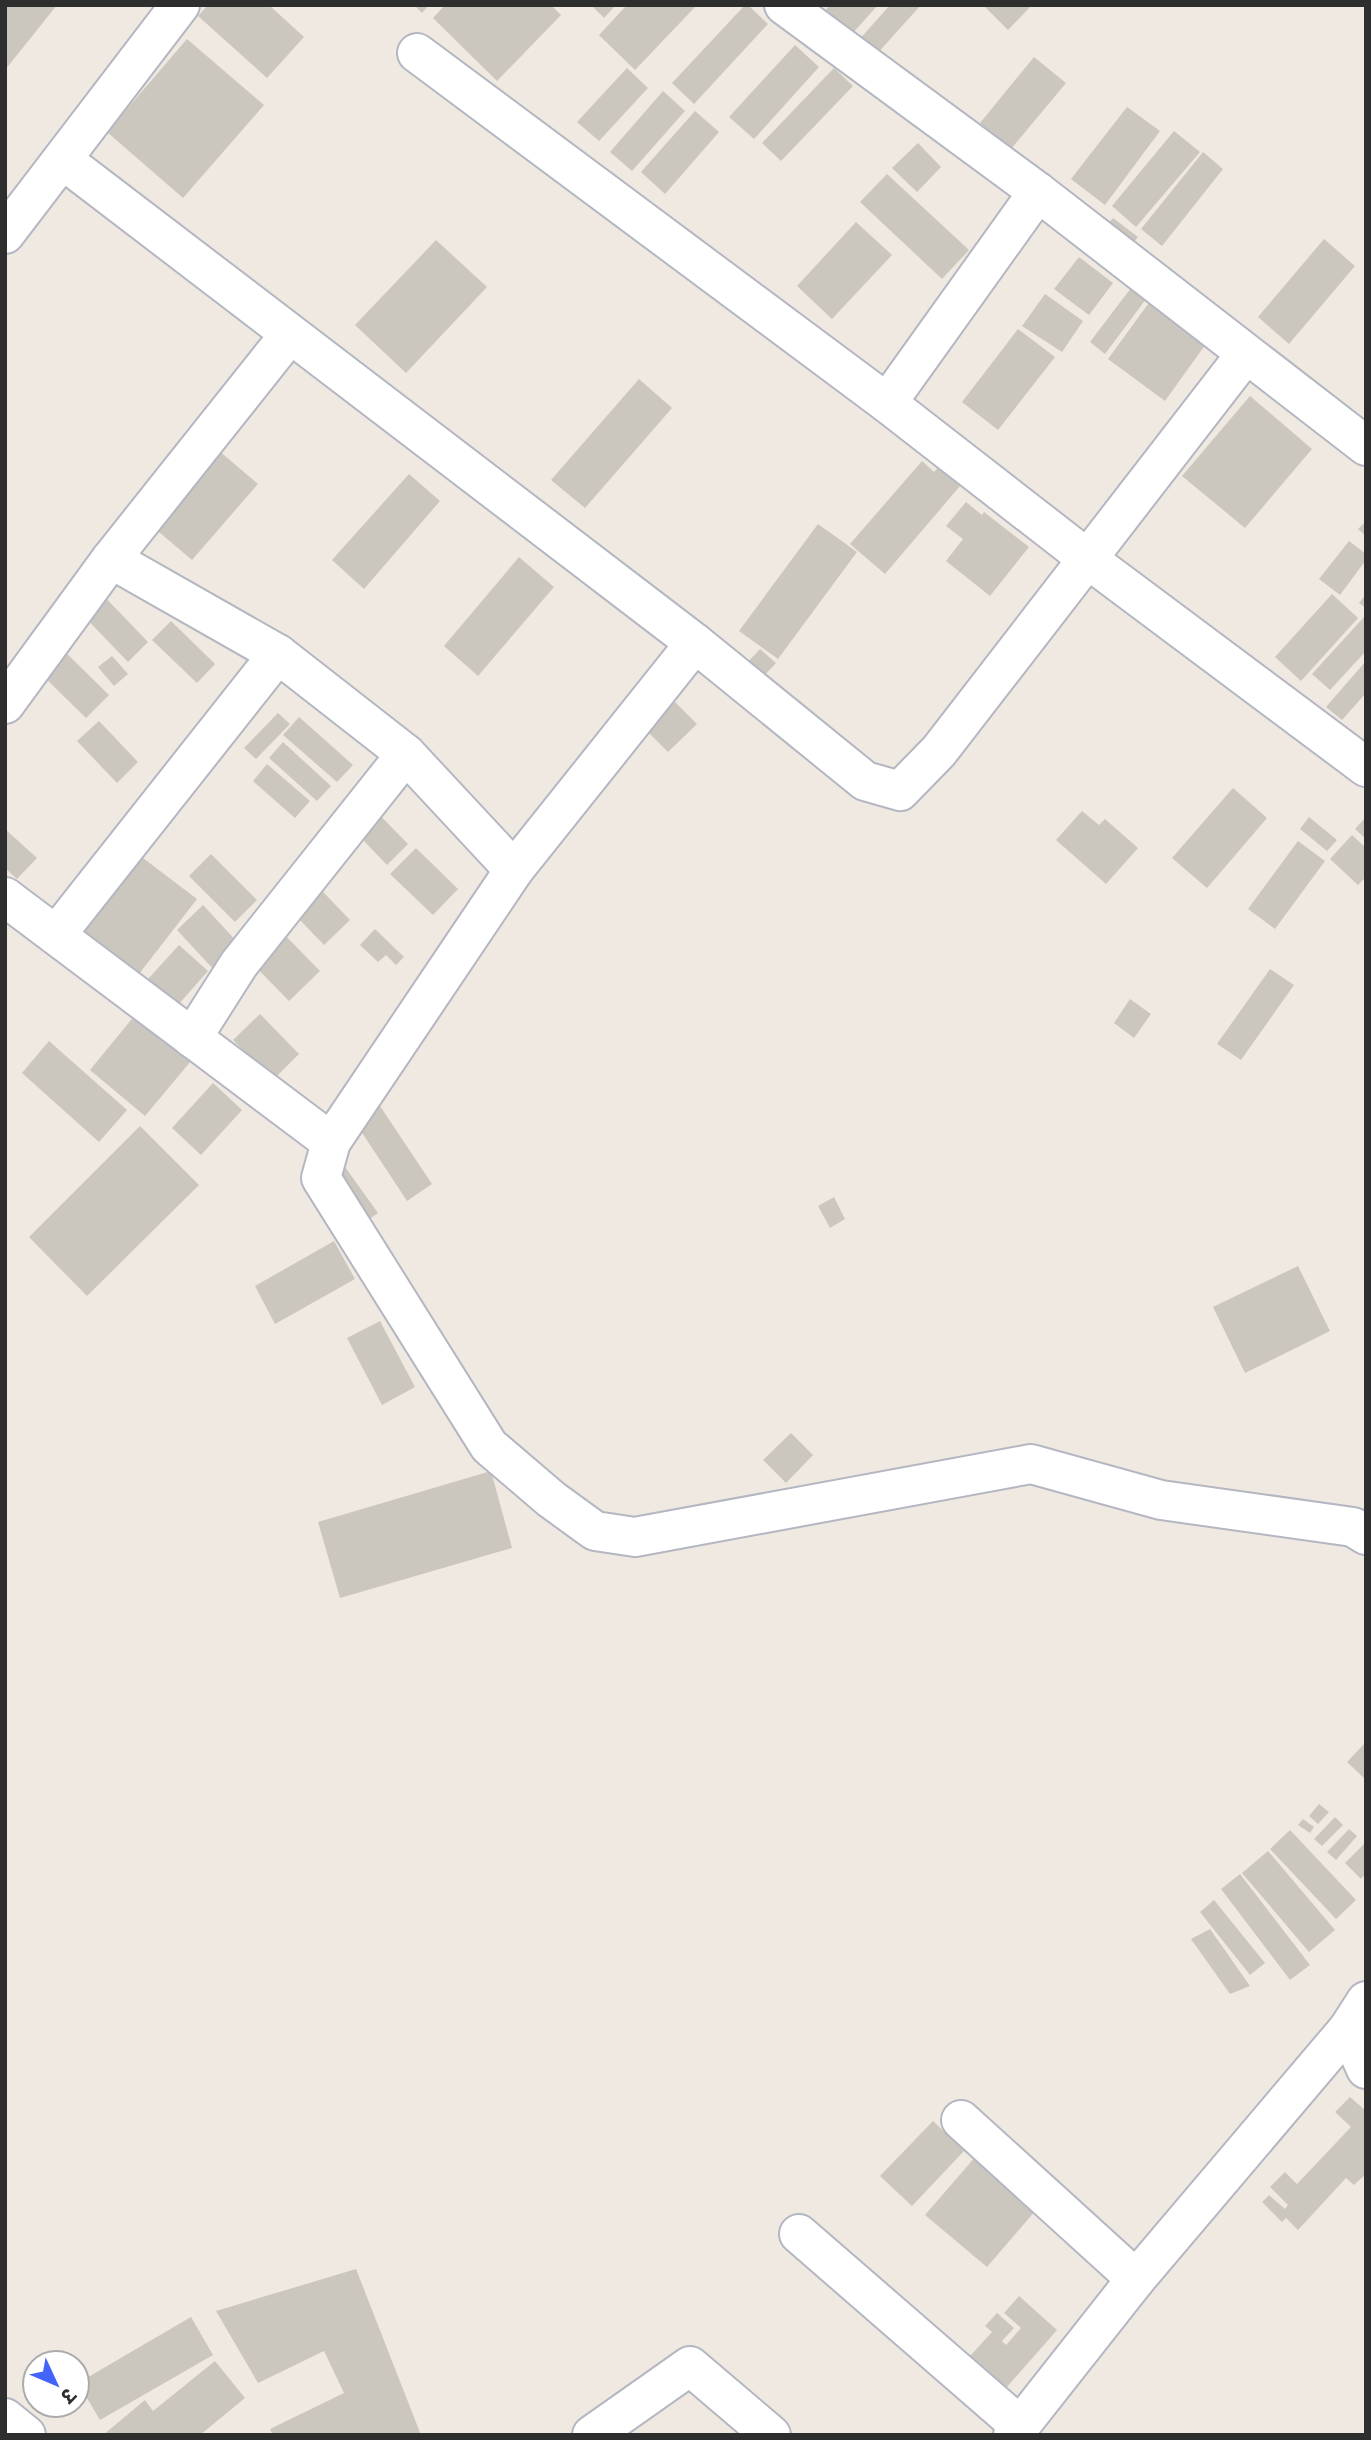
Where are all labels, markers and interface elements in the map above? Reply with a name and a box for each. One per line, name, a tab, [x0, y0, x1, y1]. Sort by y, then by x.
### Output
north arrow	[21, 2349, 91, 2419]
text: उ	[54, 2381, 82, 2410]

